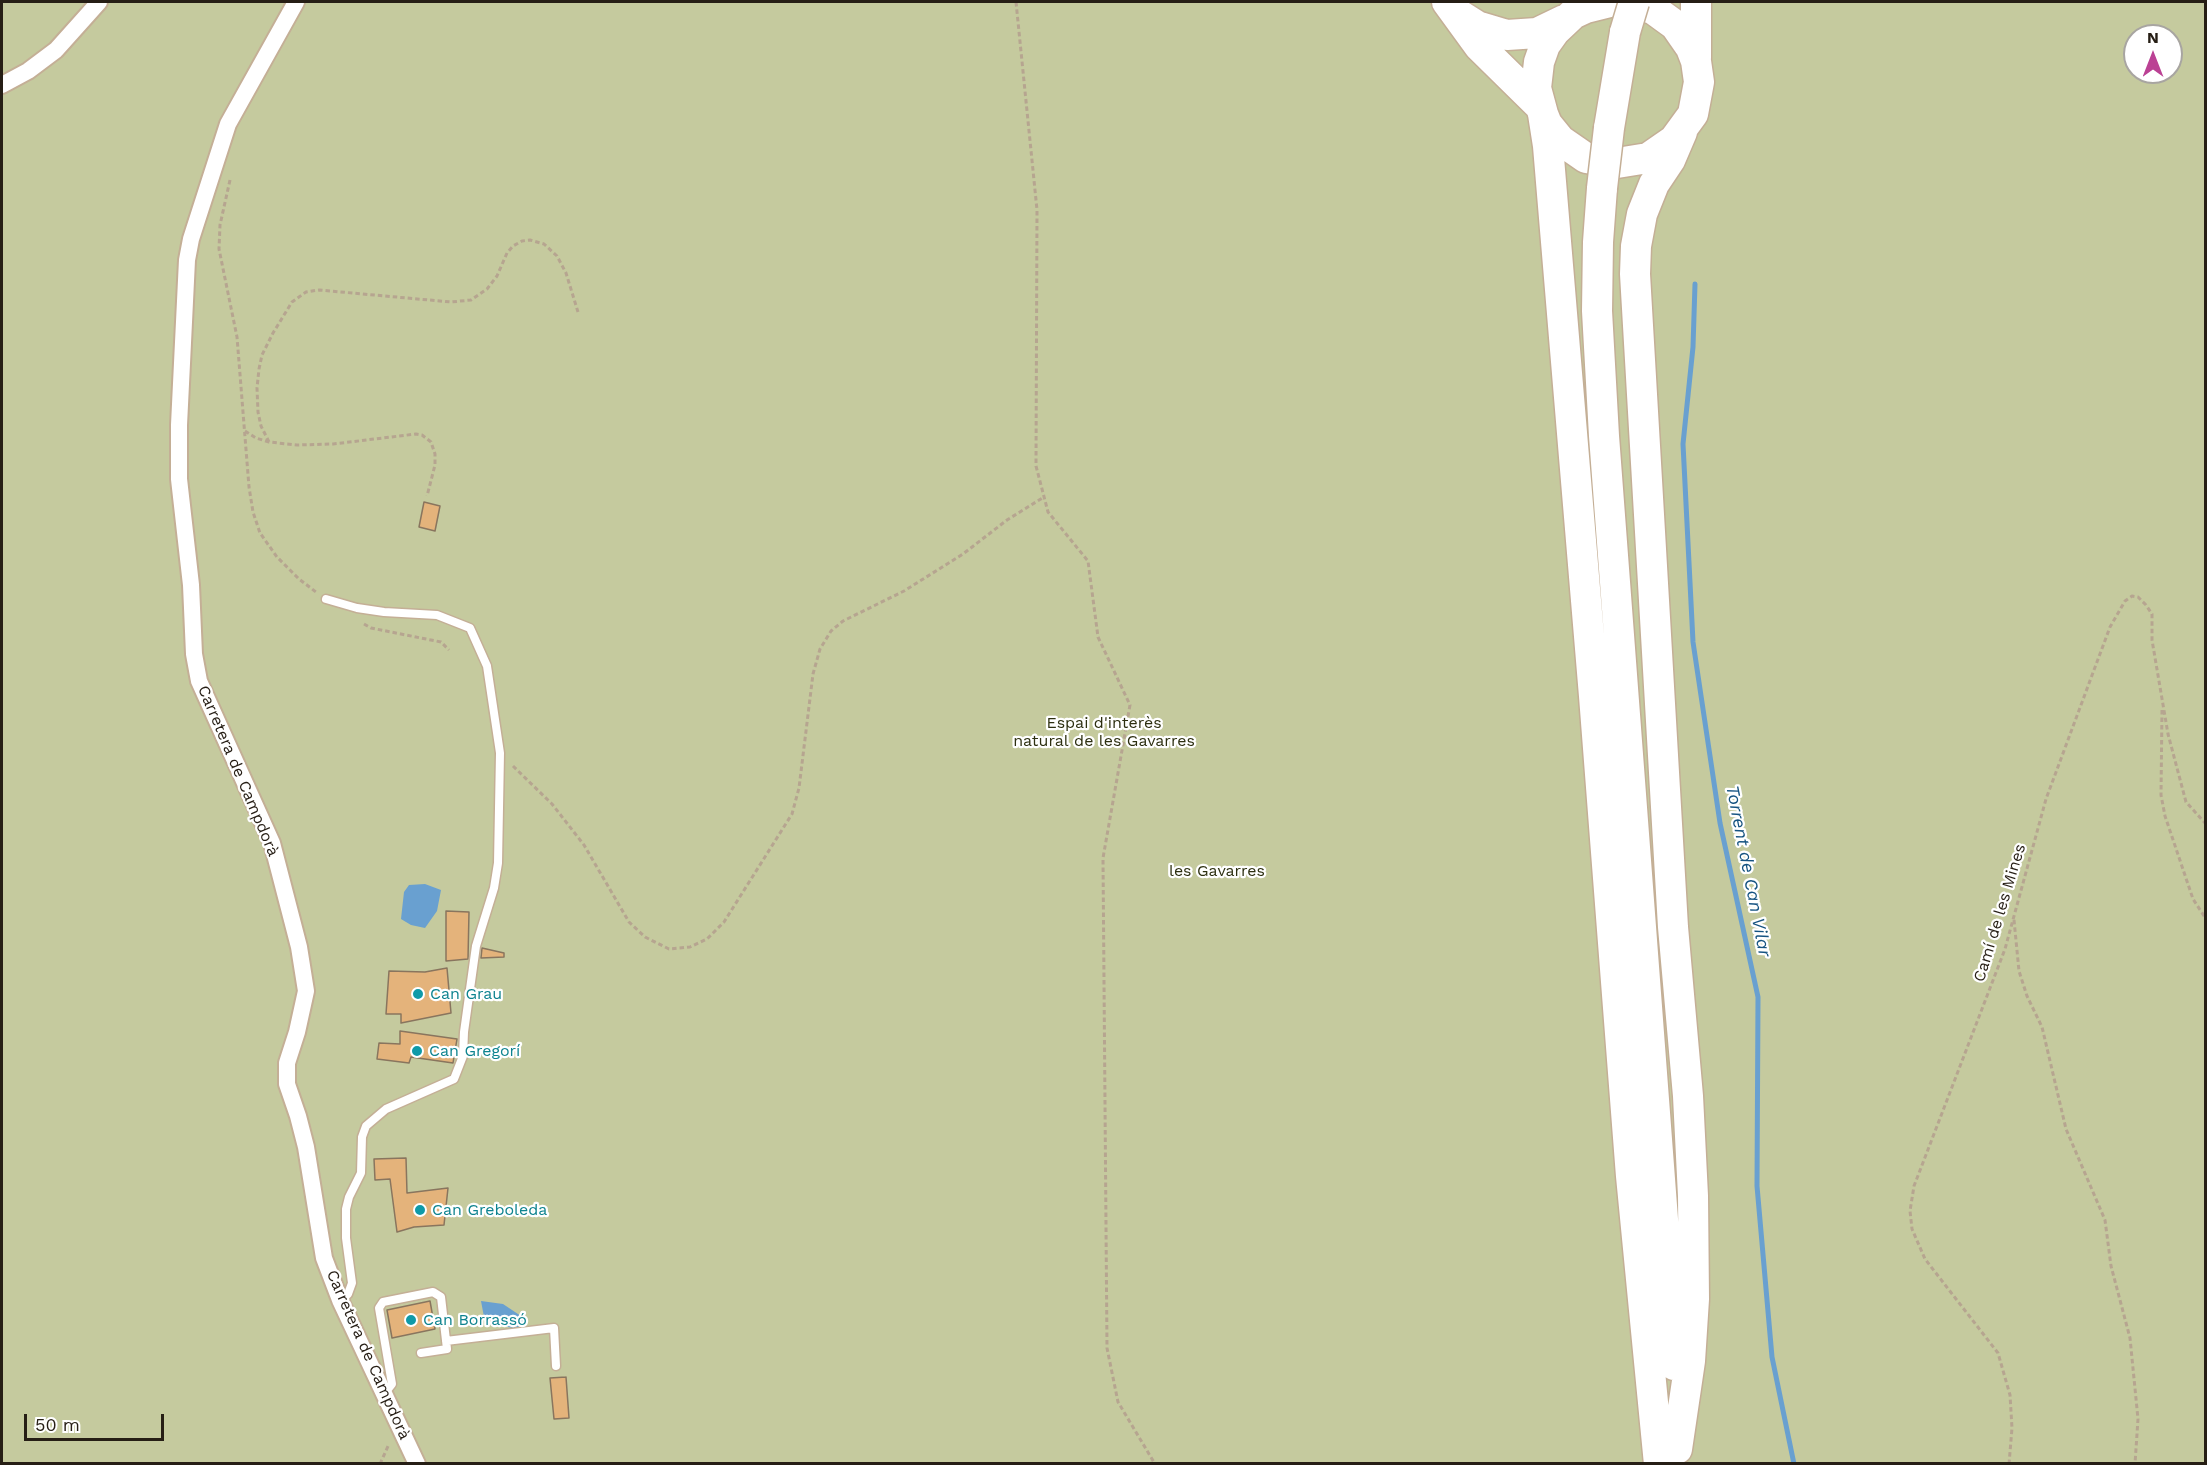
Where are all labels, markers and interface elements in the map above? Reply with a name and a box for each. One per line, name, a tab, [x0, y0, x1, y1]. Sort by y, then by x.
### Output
north arrow	[2123, 24, 2183, 84]
text: N	[2147, 28, 2159, 47]
street label: Carretera de Campdorà	[193, 683, 283, 859]
park label: Espai d'interès natural de les Gavarres	[1013, 713, 1195, 751]
water label: Torrent de Can Vilar	[1721, 783, 1775, 959]
street label: Camí de les Mines	[1970, 842, 2030, 984]
park label: les Gavarres	[1169, 861, 1265, 881]
place label: Can Grau	[430, 984, 502, 1004]
marker: Can Grau	[411, 987, 425, 1001]
place label: Can Gregorí	[429, 1041, 520, 1061]
marker: Can Gregorí	[410, 1044, 424, 1058]
place label: Can Greboleda	[432, 1200, 547, 1220]
marker: Can Greboleda	[413, 1203, 427, 1217]
street label: Carretera de Campdorà	[322, 1267, 414, 1443]
place label: Can Borrassó	[423, 1310, 527, 1330]
marker: Can Borrassó	[404, 1313, 418, 1327]
scale bar	[27, 1402, 166, 1440]
text: 50 m	[35, 1414, 80, 1435]

